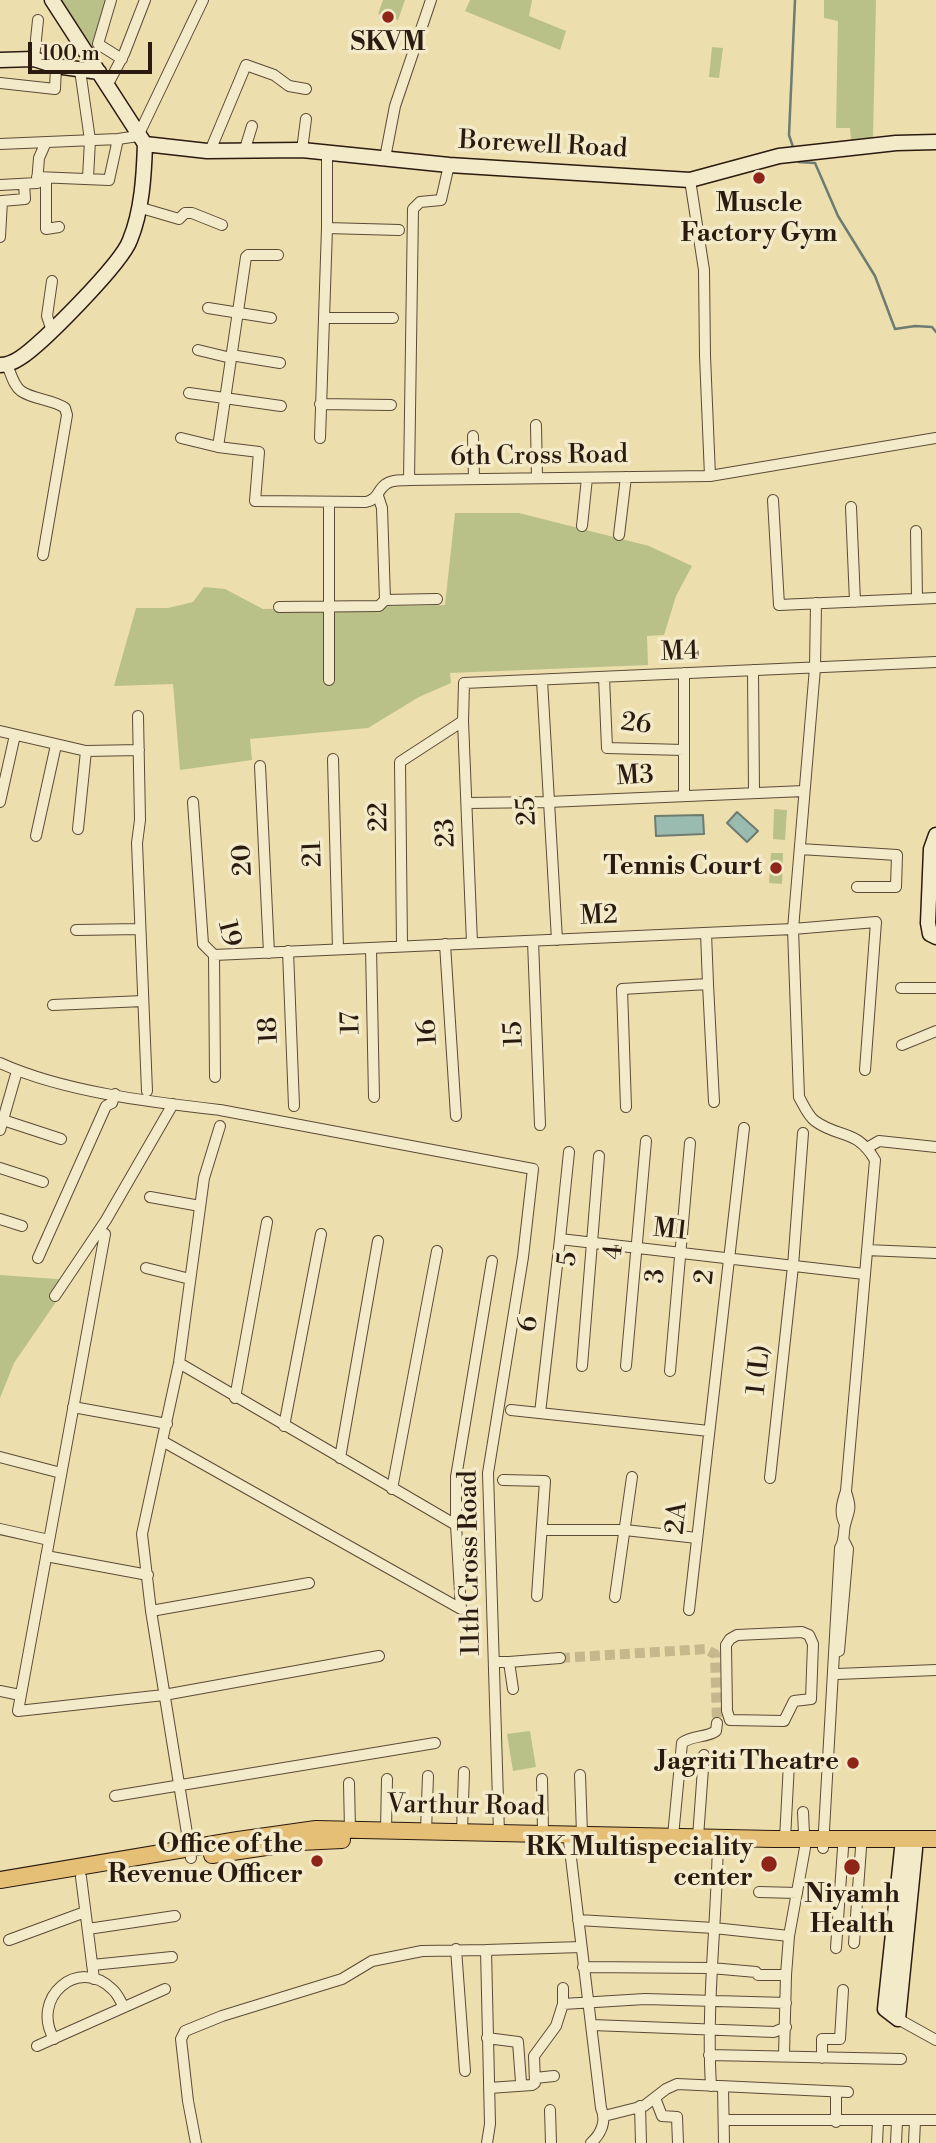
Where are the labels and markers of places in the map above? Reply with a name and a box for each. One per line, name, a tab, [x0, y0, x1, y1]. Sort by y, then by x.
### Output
marker: SKVM	[380, 9, 396, 25]
place label: SKVM	[350, 28, 426, 60]
marker: Muscle Factory Gym	[751, 170, 767, 186]
place label: Muscle Factory Gym	[681, 189, 837, 250]
place label: Tennis Court	[604, 852, 762, 884]
marker: Tennis Court	[768, 860, 784, 876]
place label: Jagriti Theatre	[657, 1747, 839, 1779]
marker: Jagriti Theatre	[845, 1755, 861, 1771]
place label: Office of the Revenue Officer	[108, 1830, 303, 1892]
place label: RK Multispeciality center	[526, 1833, 753, 1895]
marker: Office of the Revenue Officer	[309, 1853, 325, 1869]
marker: RK Multispeciality center	[759, 1854, 779, 1874]
marker: Niyamh Health	[842, 1857, 862, 1877]
place label: Niyamh Health	[804, 1880, 900, 1941]

